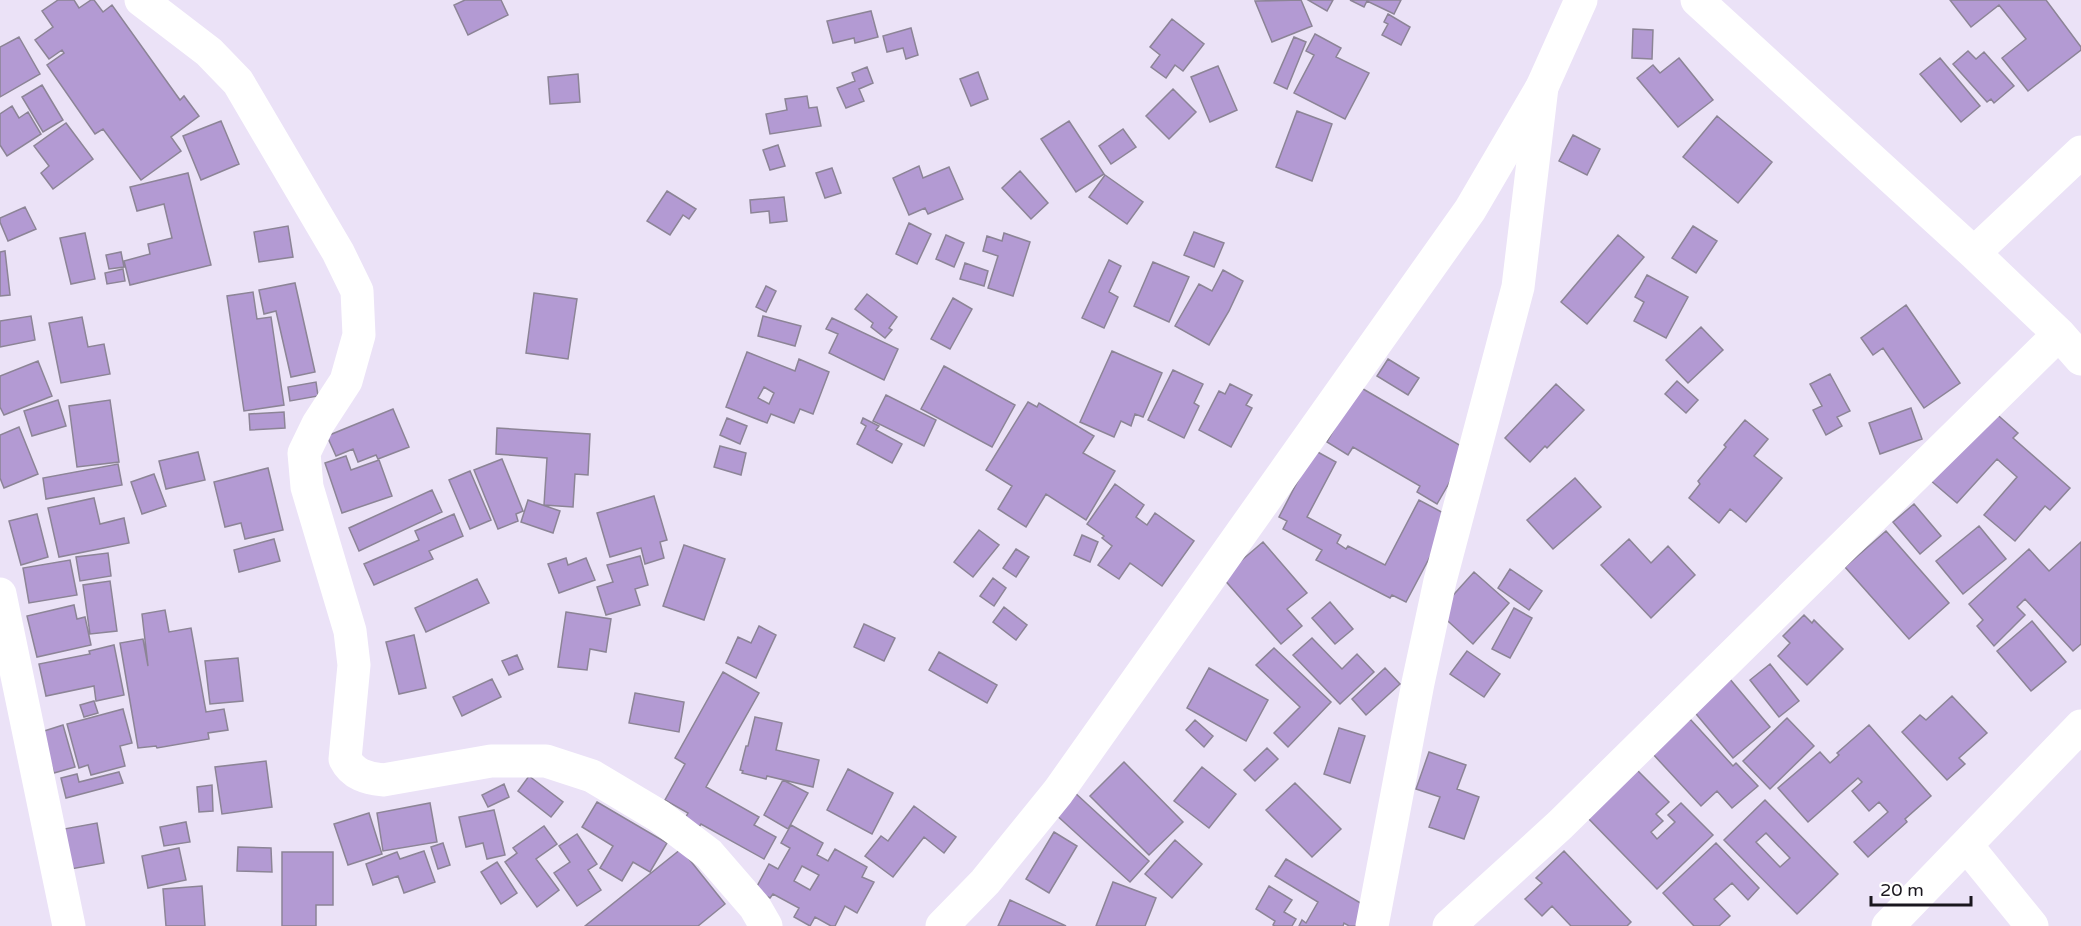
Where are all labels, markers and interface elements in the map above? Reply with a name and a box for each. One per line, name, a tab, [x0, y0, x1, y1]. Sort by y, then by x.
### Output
scale bar	[1871, 869, 1972, 907]
text: 20 m	[1880, 879, 1924, 901]

